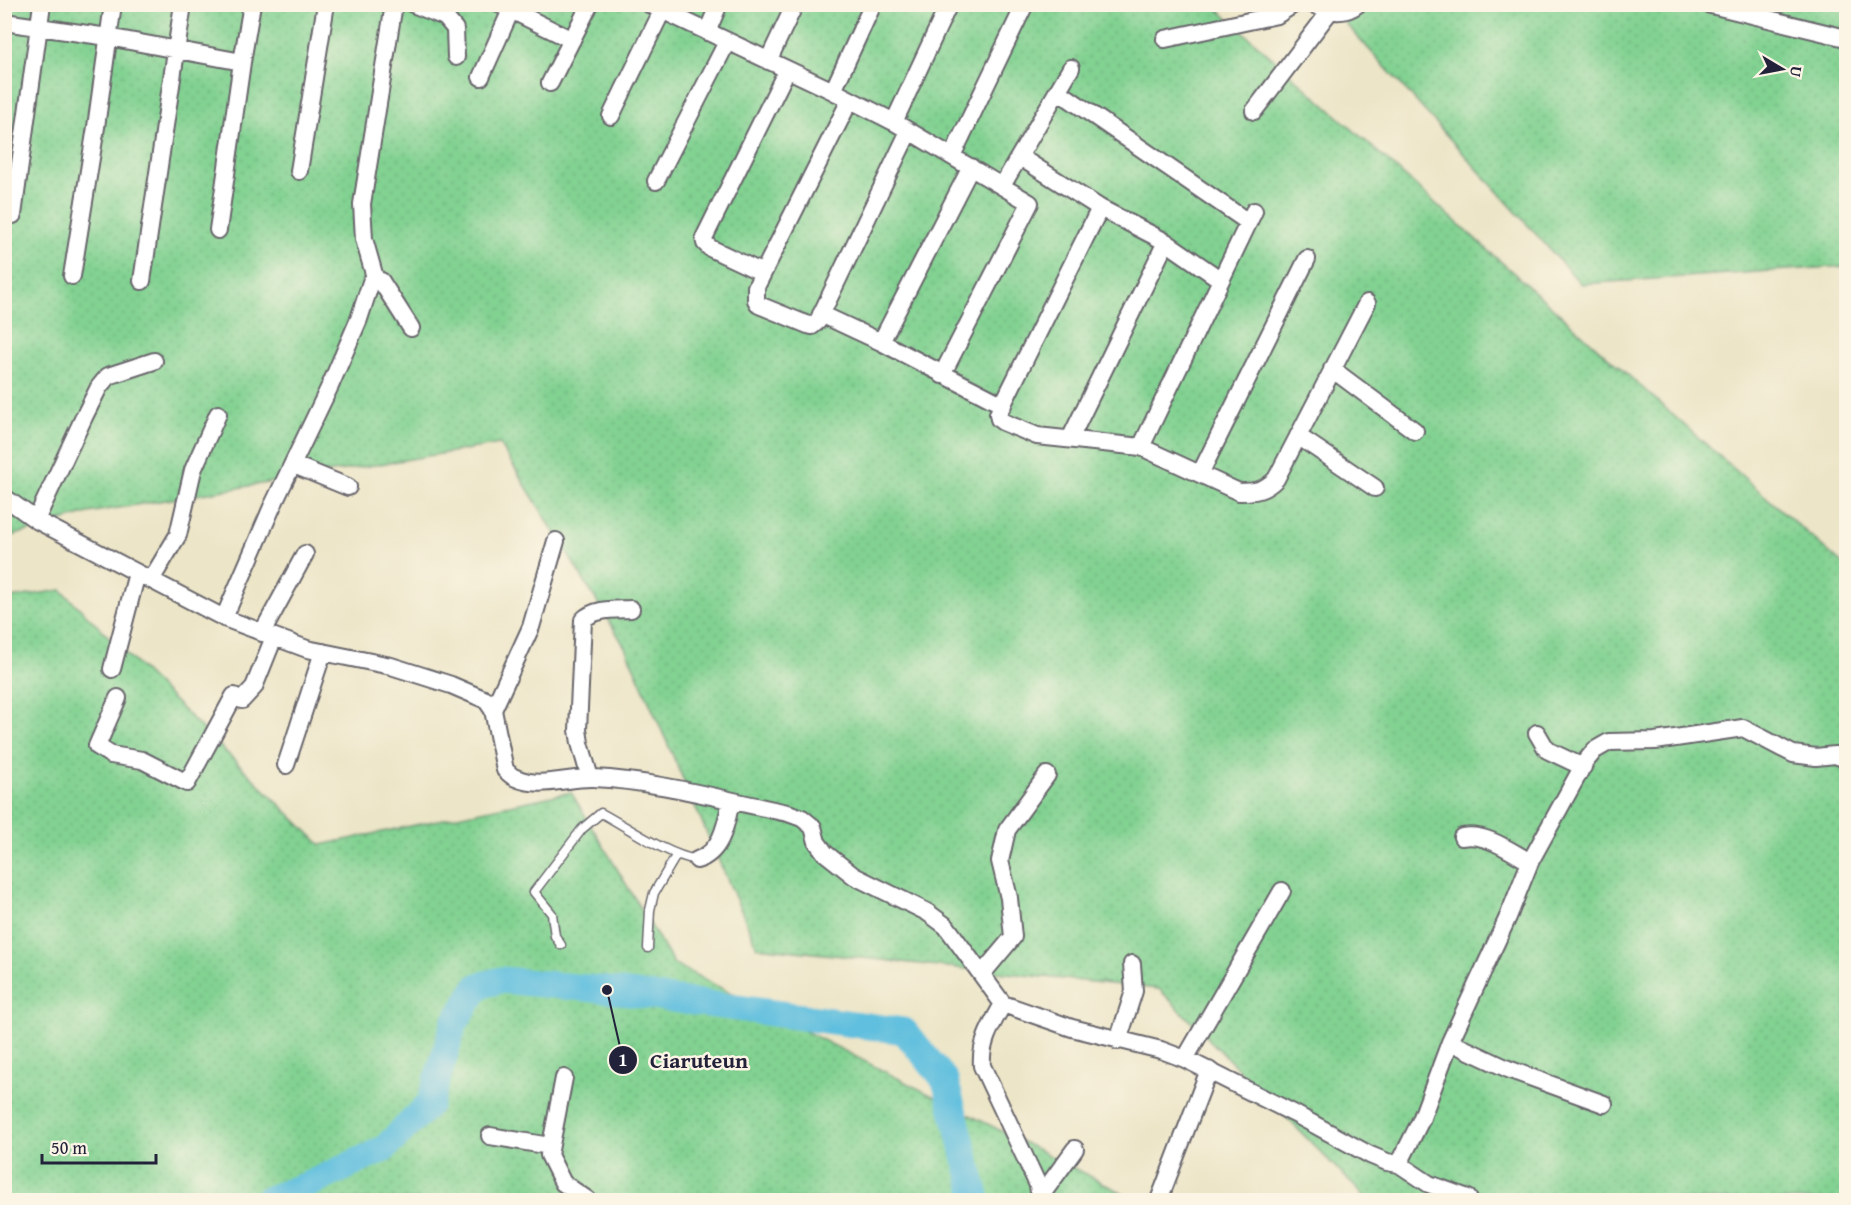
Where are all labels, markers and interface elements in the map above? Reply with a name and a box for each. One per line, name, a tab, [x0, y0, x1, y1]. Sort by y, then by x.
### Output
north arrow	[1752, 39, 1812, 99]
text: U	[1784, 64, 1810, 79]
callout: Ciaruteun	[608, 1040, 760, 1080]
text: Ciaruteun	[650, 1044, 748, 1076]
text: 1	[618, 1046, 628, 1073]
scale bar	[42, 1127, 156, 1165]
text: 50 m	[51, 1134, 87, 1161]

